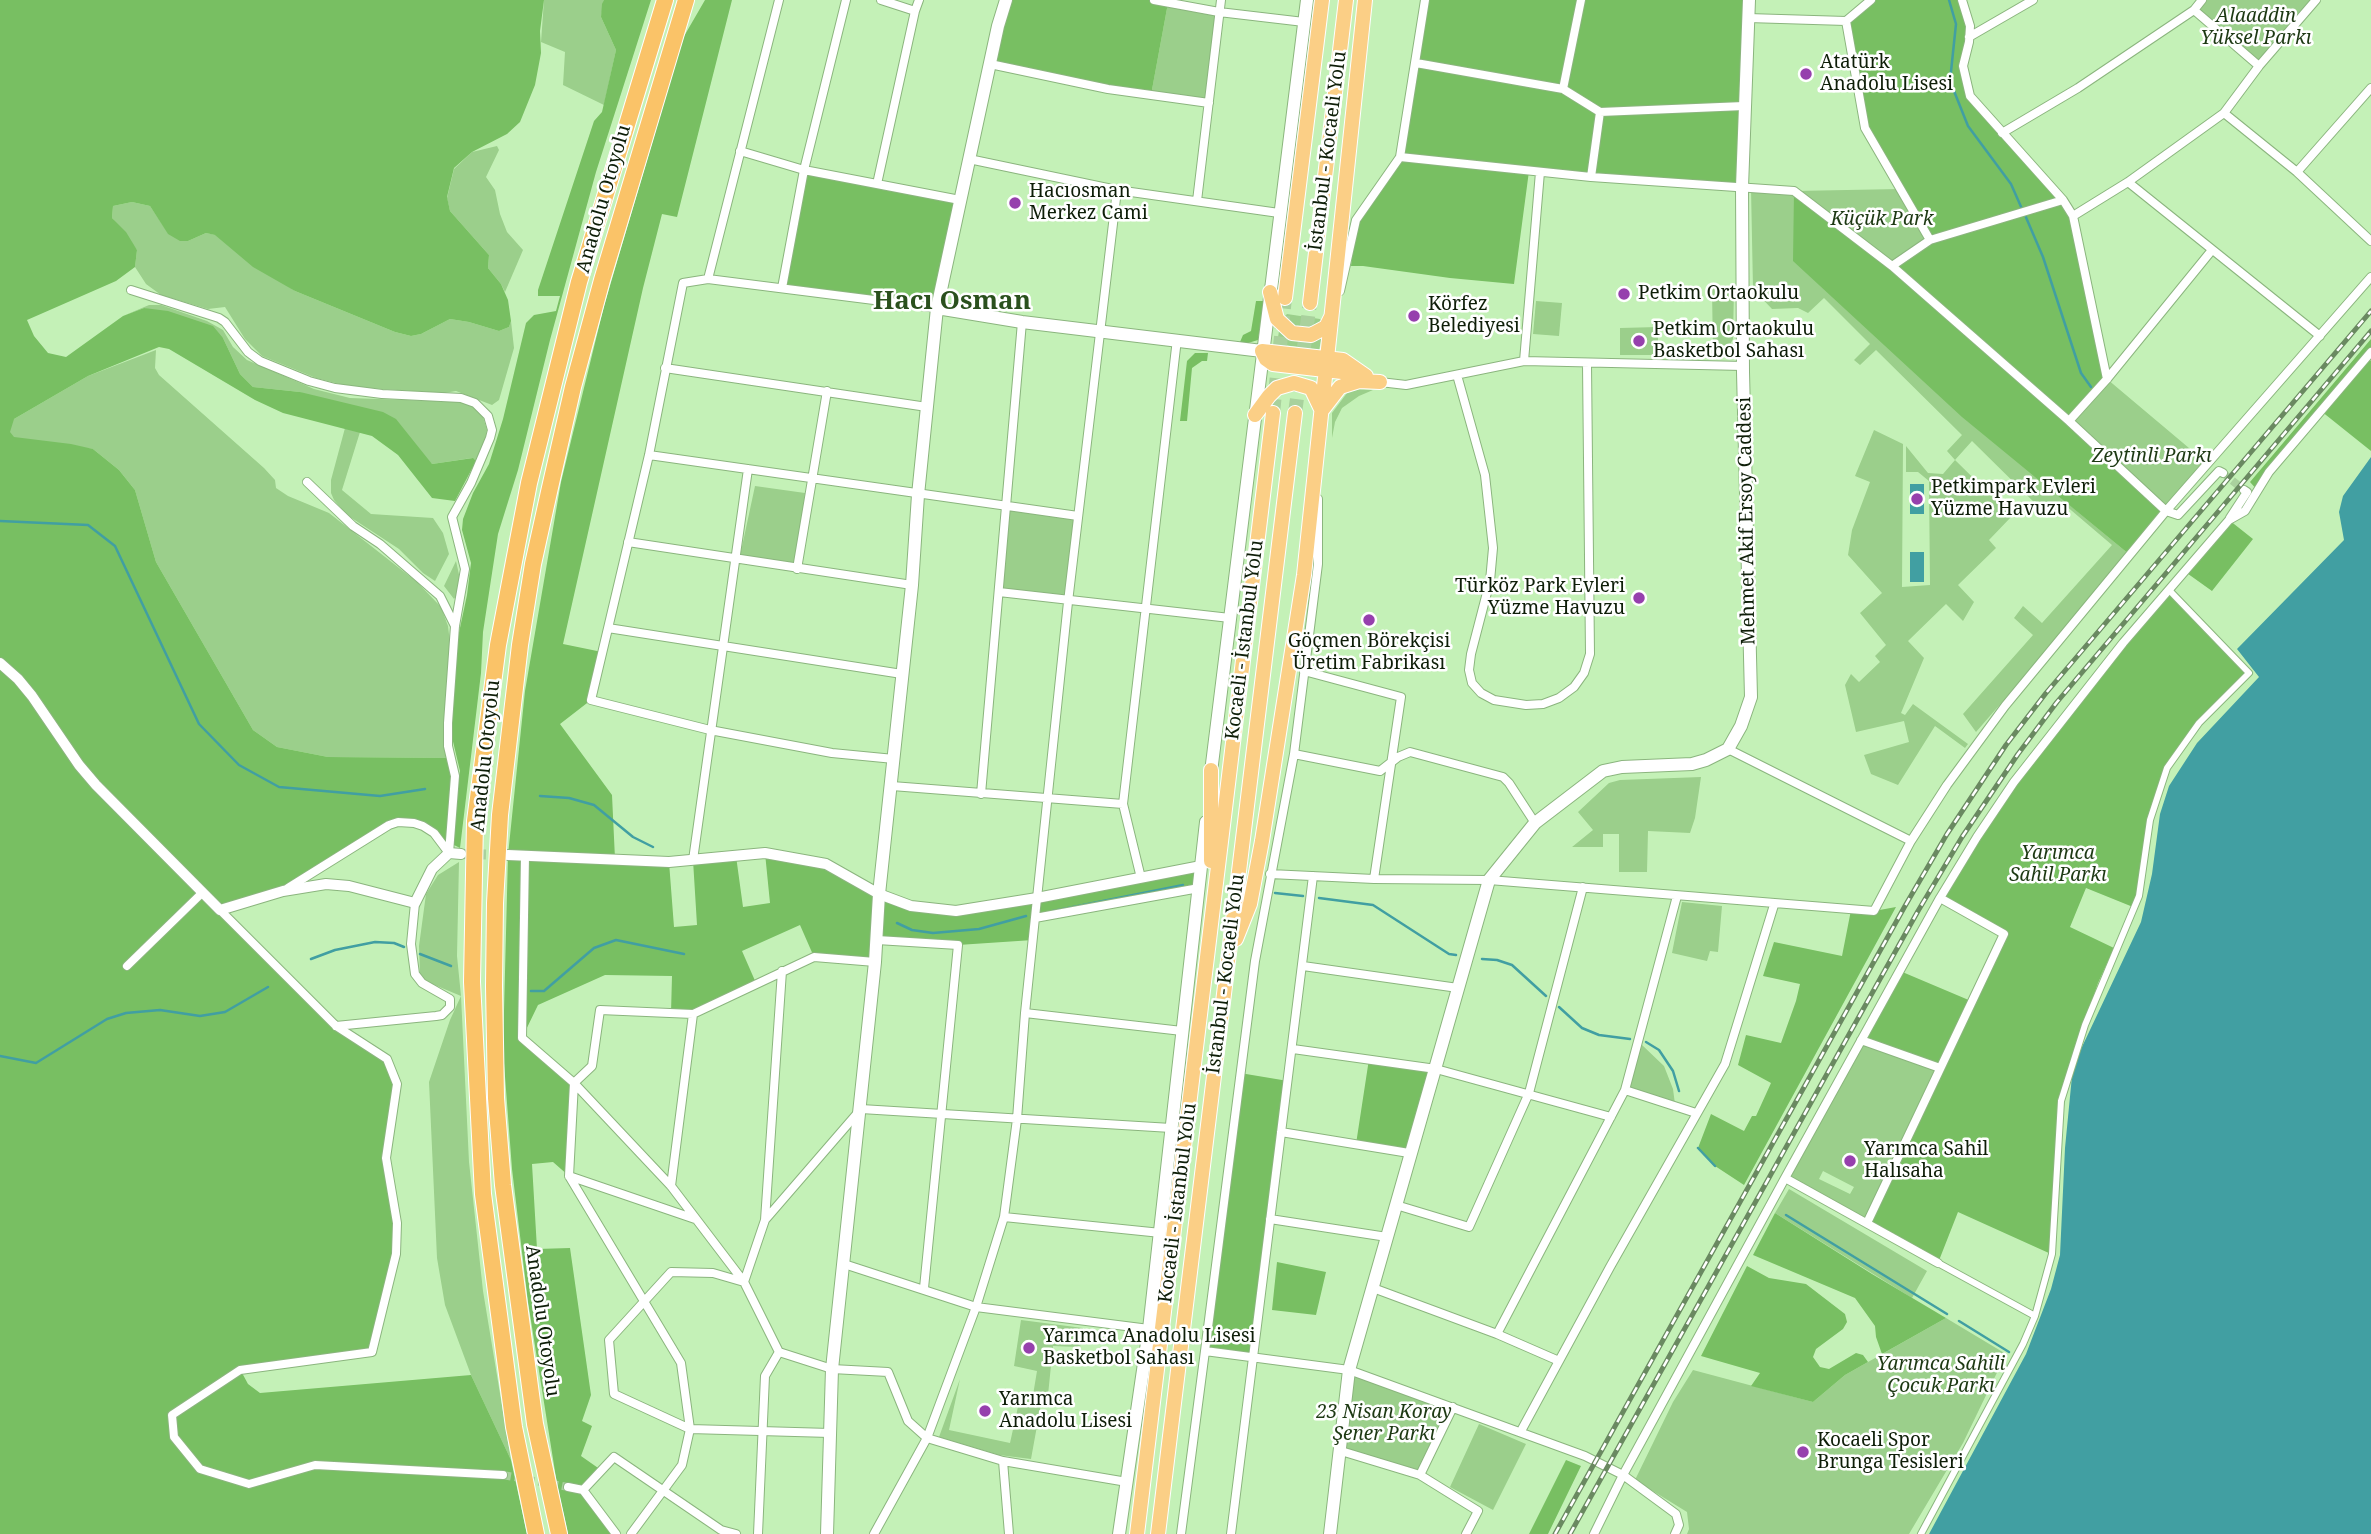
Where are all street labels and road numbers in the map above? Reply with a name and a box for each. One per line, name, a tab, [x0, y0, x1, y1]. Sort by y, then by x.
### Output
street label: İstanbul - Kocaeli Yolu	[1304, 50, 1352, 252]
street label: Anadolu Otoyolu	[572, 122, 636, 276]
street label: Mehmet Akif Ersoy Caddesi	[1733, 397, 1761, 645]
street label: Kocaeli - İstanbul Yolu	[1221, 539, 1269, 741]
street label: Anadolu Otoyolu	[467, 679, 505, 833]
street label: İstanbul - Kocaeli Yolu	[1202, 873, 1250, 1075]
street label: Kocaeli - İstanbul Yolu	[1154, 1102, 1202, 1304]
street label: Anadolu Otoyolu	[520, 1244, 564, 1398]

